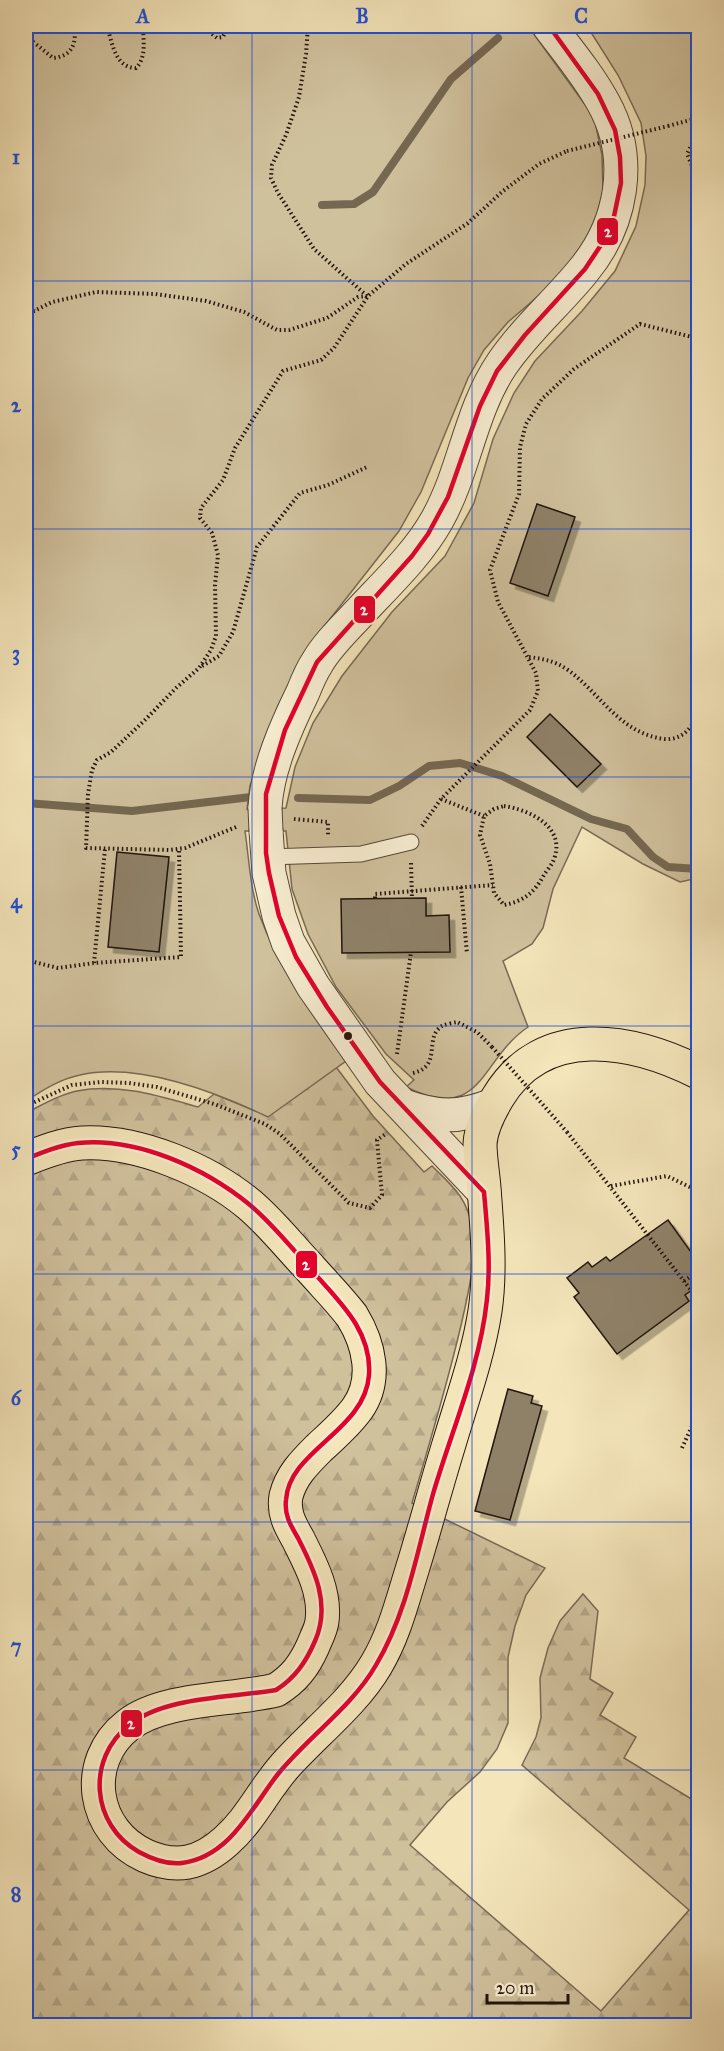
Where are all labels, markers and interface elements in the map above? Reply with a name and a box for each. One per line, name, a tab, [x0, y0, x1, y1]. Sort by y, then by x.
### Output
text: A	[134, 4, 150, 28]
text: B	[355, 4, 369, 28]
text: C	[574, 4, 588, 28]
text: 1	[12, 145, 20, 169]
line badge: 2	[596, 217, 619, 246]
text: 2	[604, 222, 613, 241]
text: 2	[11, 393, 22, 417]
line badge: 2	[353, 595, 376, 624]
text: 2	[360, 600, 369, 619]
text: 3	[12, 641, 20, 666]
text: 4	[10, 889, 22, 914]
unlabelled marker	[342, 1030, 354, 1042]
text: 5	[11, 1137, 21, 1161]
line badge: 2	[295, 1250, 318, 1279]
text: 2	[302, 1255, 311, 1274]
text: 6	[11, 1386, 23, 1410]
text: 7	[11, 1634, 22, 1658]
line badge: 2	[120, 1709, 143, 1738]
text: 2	[127, 1714, 136, 1733]
text: 8	[11, 1882, 21, 1906]
scale bar	[487, 1967, 568, 2005]
text: 20 m	[496, 1977, 534, 1999]

